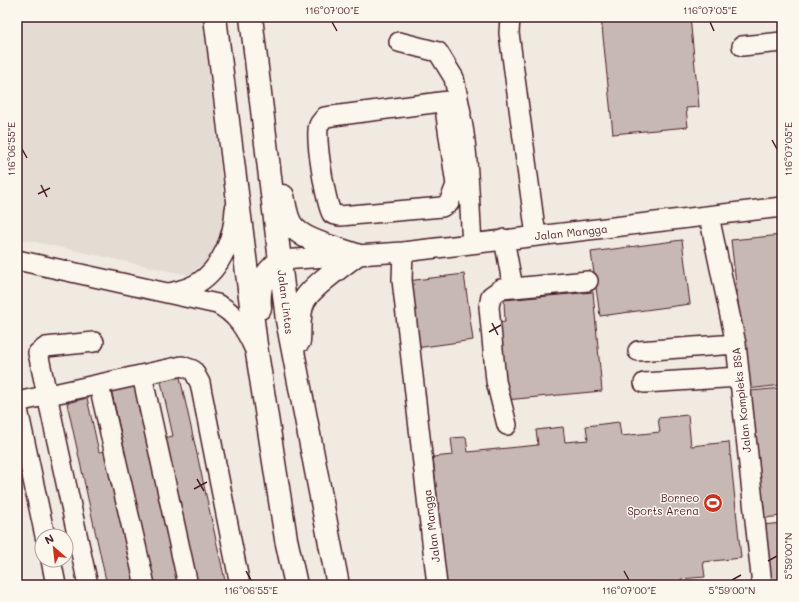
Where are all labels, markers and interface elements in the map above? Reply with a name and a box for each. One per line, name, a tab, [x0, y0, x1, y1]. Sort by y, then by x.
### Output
text: 116°07'00"E	[305, 3, 359, 17]
text: 116°07'05"E	[683, 3, 737, 17]
text: 116°06'55"E	[4, 122, 18, 176]
text: 116°07'05"E	[781, 122, 795, 176]
street label: Jalan Mangga	[534, 221, 608, 243]
street label: Jalan Lintas	[275, 269, 297, 335]
street label: Jalan Kompleks BSA	[728, 347, 754, 453]
street label: Jalan Mangga	[419, 488, 443, 563]
place label: Borneo Sports Arena	[627, 490, 699, 518]
sports icon: Borneo Sports Arena	[702, 492, 724, 514]
north arrow	[34, 528, 74, 568]
text: N	[42, 530, 56, 547]
text: 5°59'00"N	[781, 533, 795, 579]
text: 116°06'55"E	[224, 583, 278, 597]
text: 116°07'00"E	[602, 583, 656, 597]
text: 5°59'00"N	[709, 583, 755, 597]

